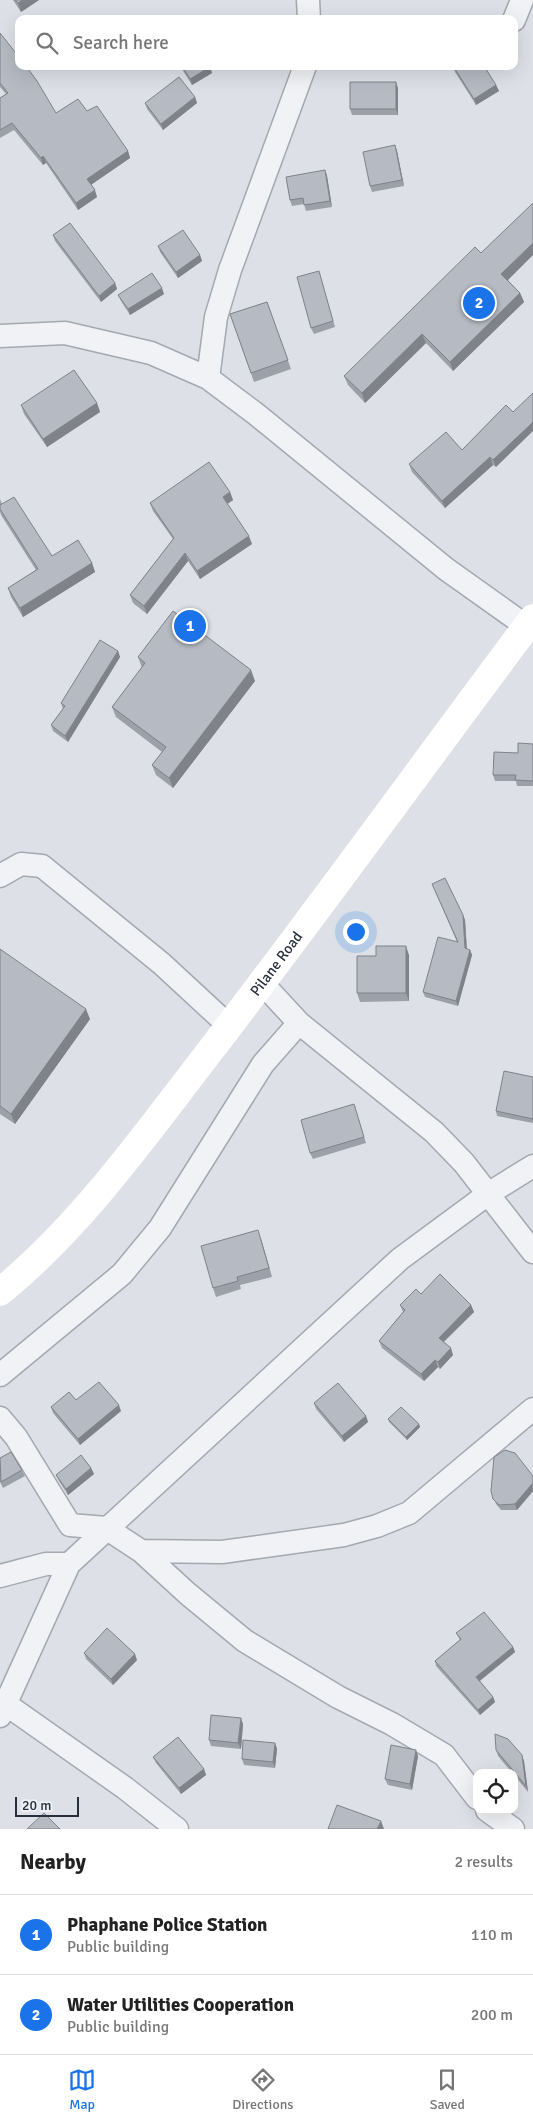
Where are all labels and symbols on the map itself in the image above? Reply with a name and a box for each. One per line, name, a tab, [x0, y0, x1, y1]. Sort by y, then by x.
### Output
pin: 2	[463, 284, 495, 322]
pin: 1	[174, 607, 206, 645]
your location	[343, 919, 369, 945]
street label: Pilane Road	[246, 928, 306, 999]
scale bar	[15, 1794, 79, 1817]

